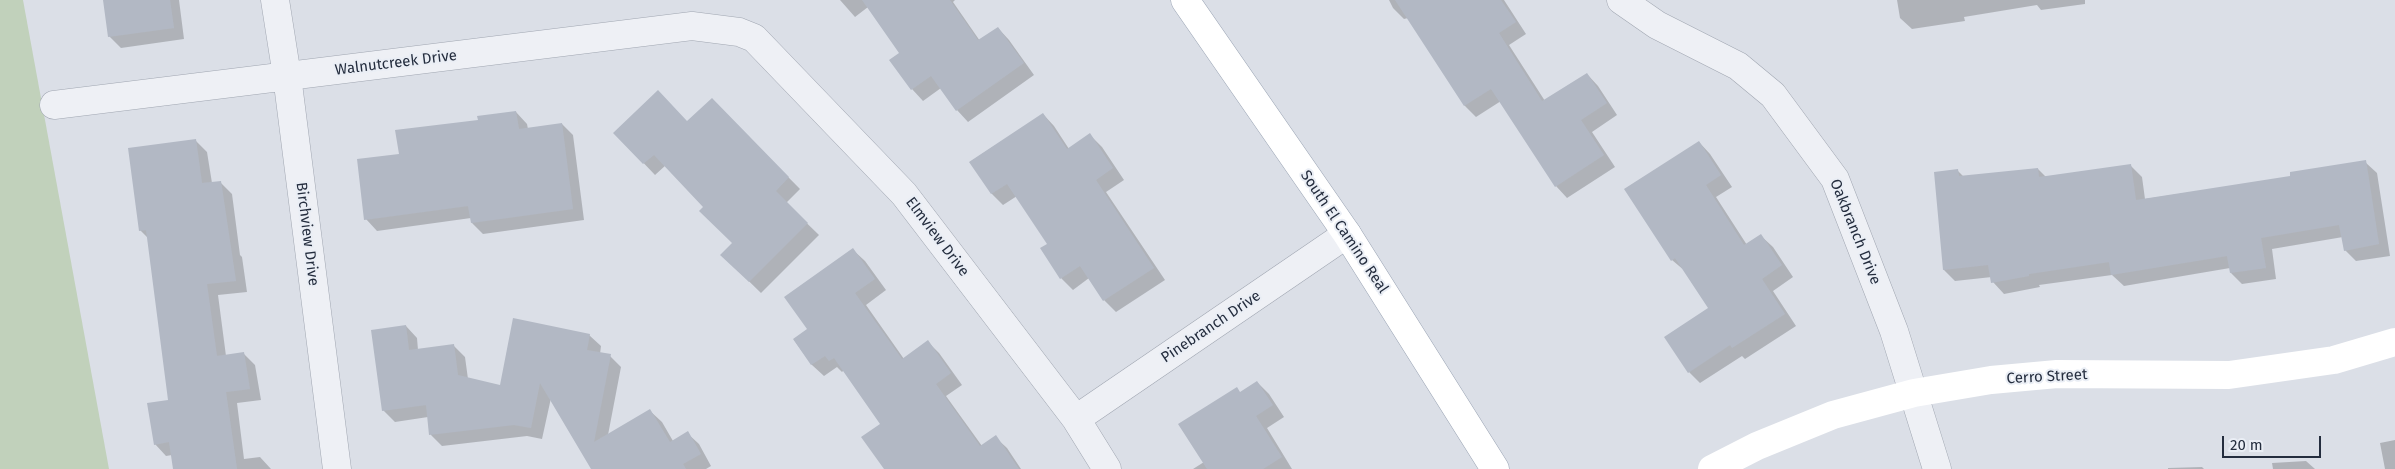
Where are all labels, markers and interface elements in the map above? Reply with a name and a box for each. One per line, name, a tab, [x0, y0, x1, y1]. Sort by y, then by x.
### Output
street label: Walnutcreek Drive	[334, 47, 458, 79]
street label: South El Camino Real	[1296, 167, 1392, 297]
street label: Oakbranch Drive	[1826, 177, 1884, 287]
street label: Birchview Drive	[292, 181, 322, 287]
street label: Elmview Drive	[901, 194, 973, 280]
street label: Pinebranch Drive	[1158, 287, 1264, 367]
street label: Cerro Street	[2006, 366, 2088, 388]
scale bar	[2225, 426, 2324, 458]
text: 20 m	[2230, 436, 2263, 454]

